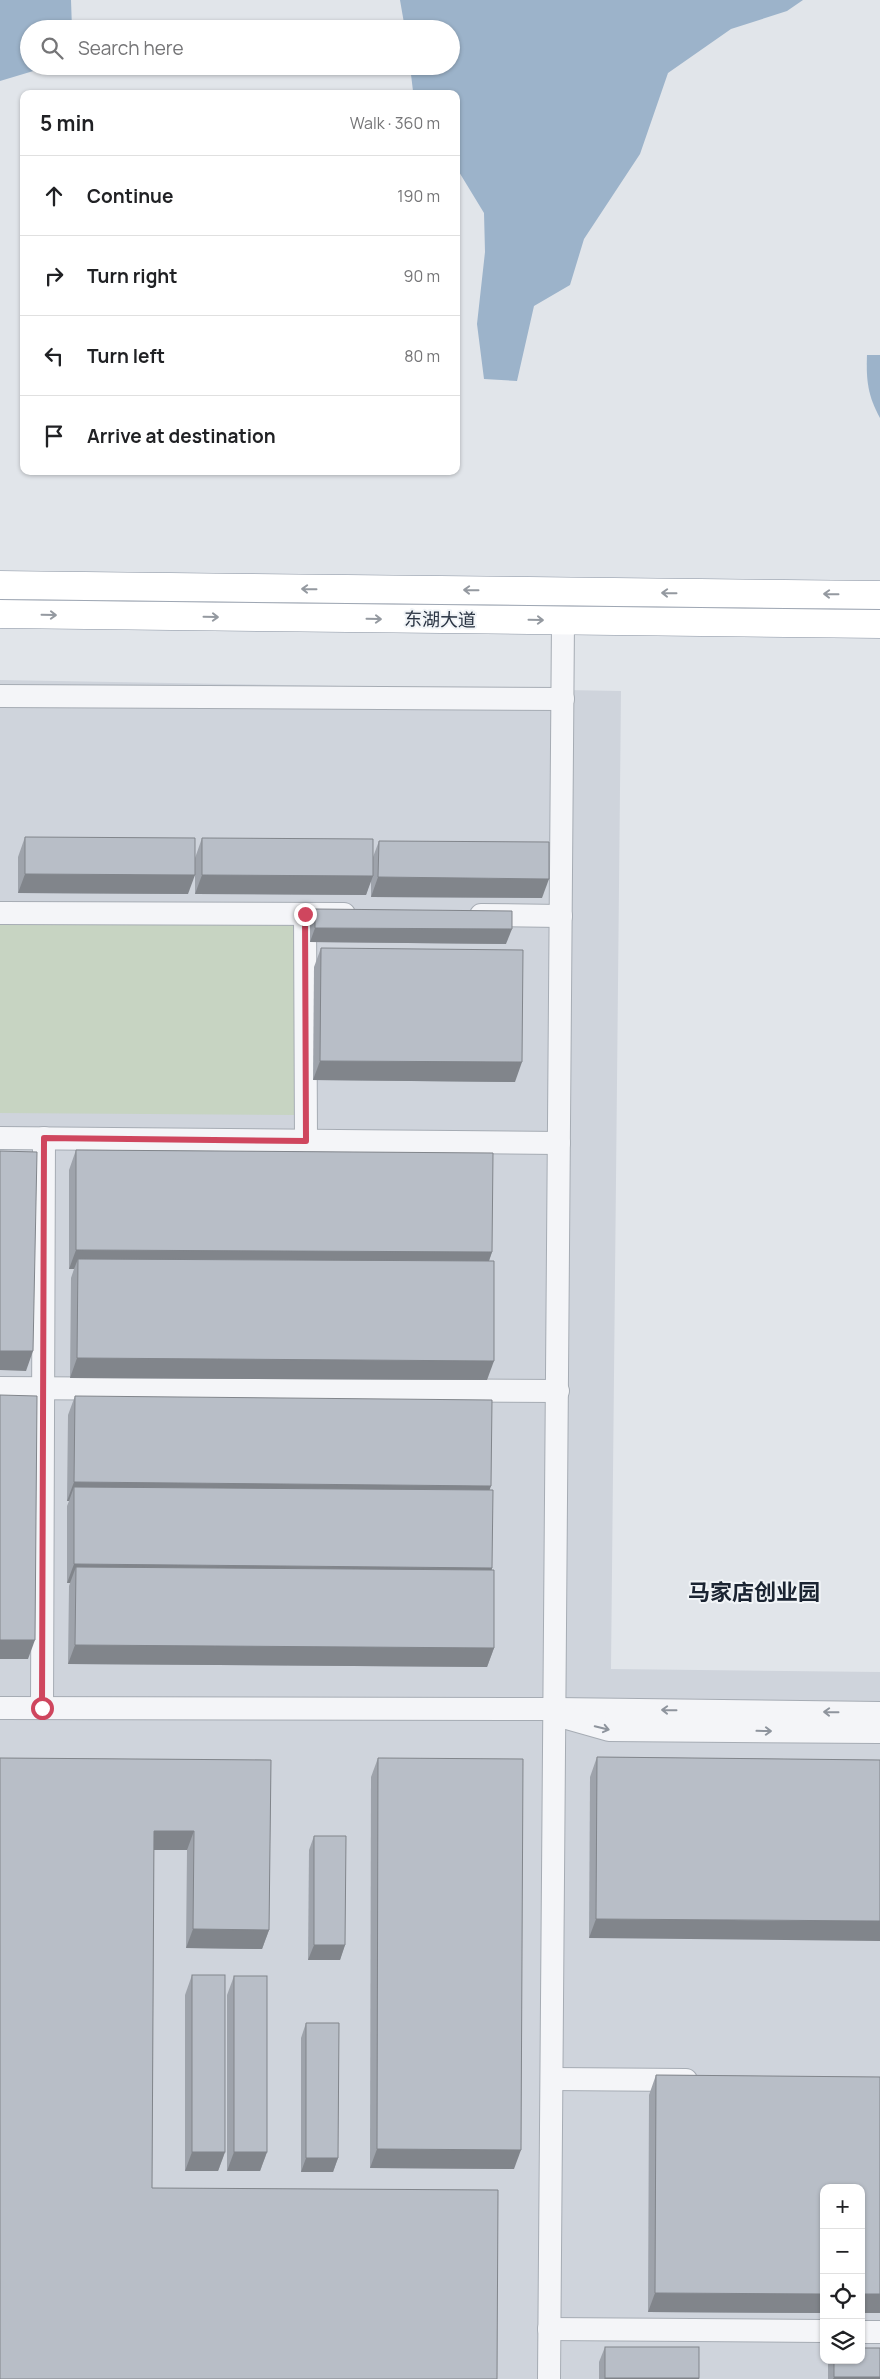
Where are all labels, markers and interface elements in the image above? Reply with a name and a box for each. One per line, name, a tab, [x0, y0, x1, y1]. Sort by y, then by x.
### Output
search box	[20, 20, 460, 75]
icon: search	[38, 34, 66, 62]
text: Search here	[78, 35, 184, 61]
text: 5 min	[40, 109, 94, 137]
text: Walk · 360 m	[350, 112, 440, 134]
icon: ahead	[40, 182, 68, 210]
text: Continue	[87, 183, 173, 209]
text: 190 m	[397, 185, 440, 207]
icon: right	[40, 262, 68, 290]
text: Turn right	[87, 263, 177, 289]
text: 90 m	[404, 265, 440, 287]
icon: left	[40, 342, 68, 370]
text: Turn left	[87, 343, 165, 369]
text: 80 m	[404, 345, 440, 367]
icon: arrive	[40, 422, 68, 450]
text: Arrive at destination	[87, 423, 276, 449]
one-way arrow	[301, 584, 317, 593]
one-way arrow	[464, 585, 480, 595]
one-way arrow	[661, 588, 678, 598]
one-way arrow	[824, 590, 840, 599]
street label: 东湖大道	[404, 606, 476, 632]
one-way arrow	[40, 610, 56, 620]
one-way arrow	[202, 612, 219, 622]
one-way arrow	[365, 614, 381, 623]
one-way arrow	[528, 616, 544, 625]
route end	[294, 903, 317, 926]
district label: 马家店创业园	[688, 1577, 820, 1607]
route start	[31, 1697, 54, 1720]
one-way arrow	[661, 1705, 678, 1715]
one-way arrow	[824, 1707, 840, 1717]
one-way arrow	[594, 1724, 610, 1733]
one-way arrow	[756, 1726, 772, 1736]
map controls	[820, 2184, 865, 2364]
button: +	[820, 2184, 865, 2229]
button: −	[820, 2229, 865, 2274]
button: locate	[820, 2274, 865, 2319]
button: layers	[820, 2319, 865, 2364]

